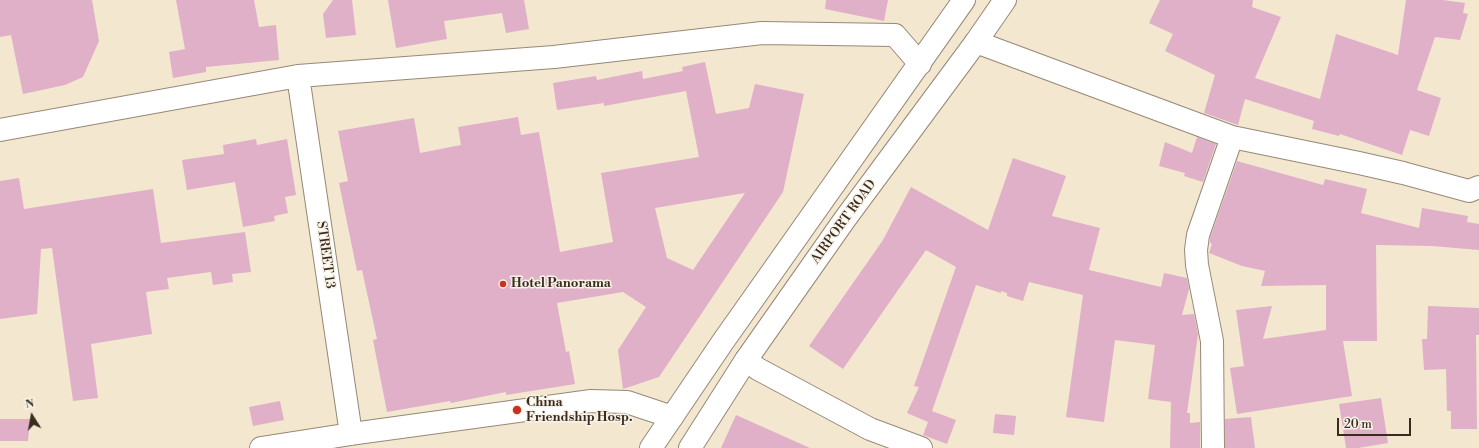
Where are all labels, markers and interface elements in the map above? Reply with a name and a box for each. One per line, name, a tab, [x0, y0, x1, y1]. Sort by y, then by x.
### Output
street label: AIRPORT ROAD	[808, 177, 880, 267]
street label: STREET 13	[313, 220, 337, 290]
place label: Hotel Panorama	[511, 276, 611, 292]
marker: Hotel Panorama	[498, 279, 508, 289]
place label: China Friendship Hosp.	[526, 395, 633, 426]
north arrow	[12, 396, 52, 436]
text: N	[24, 397, 35, 412]
marker: China Friendship Hosp.	[511, 404, 523, 416]
scale bar	[1339, 410, 1413, 436]
text: 20 m	[1344, 417, 1372, 432]

